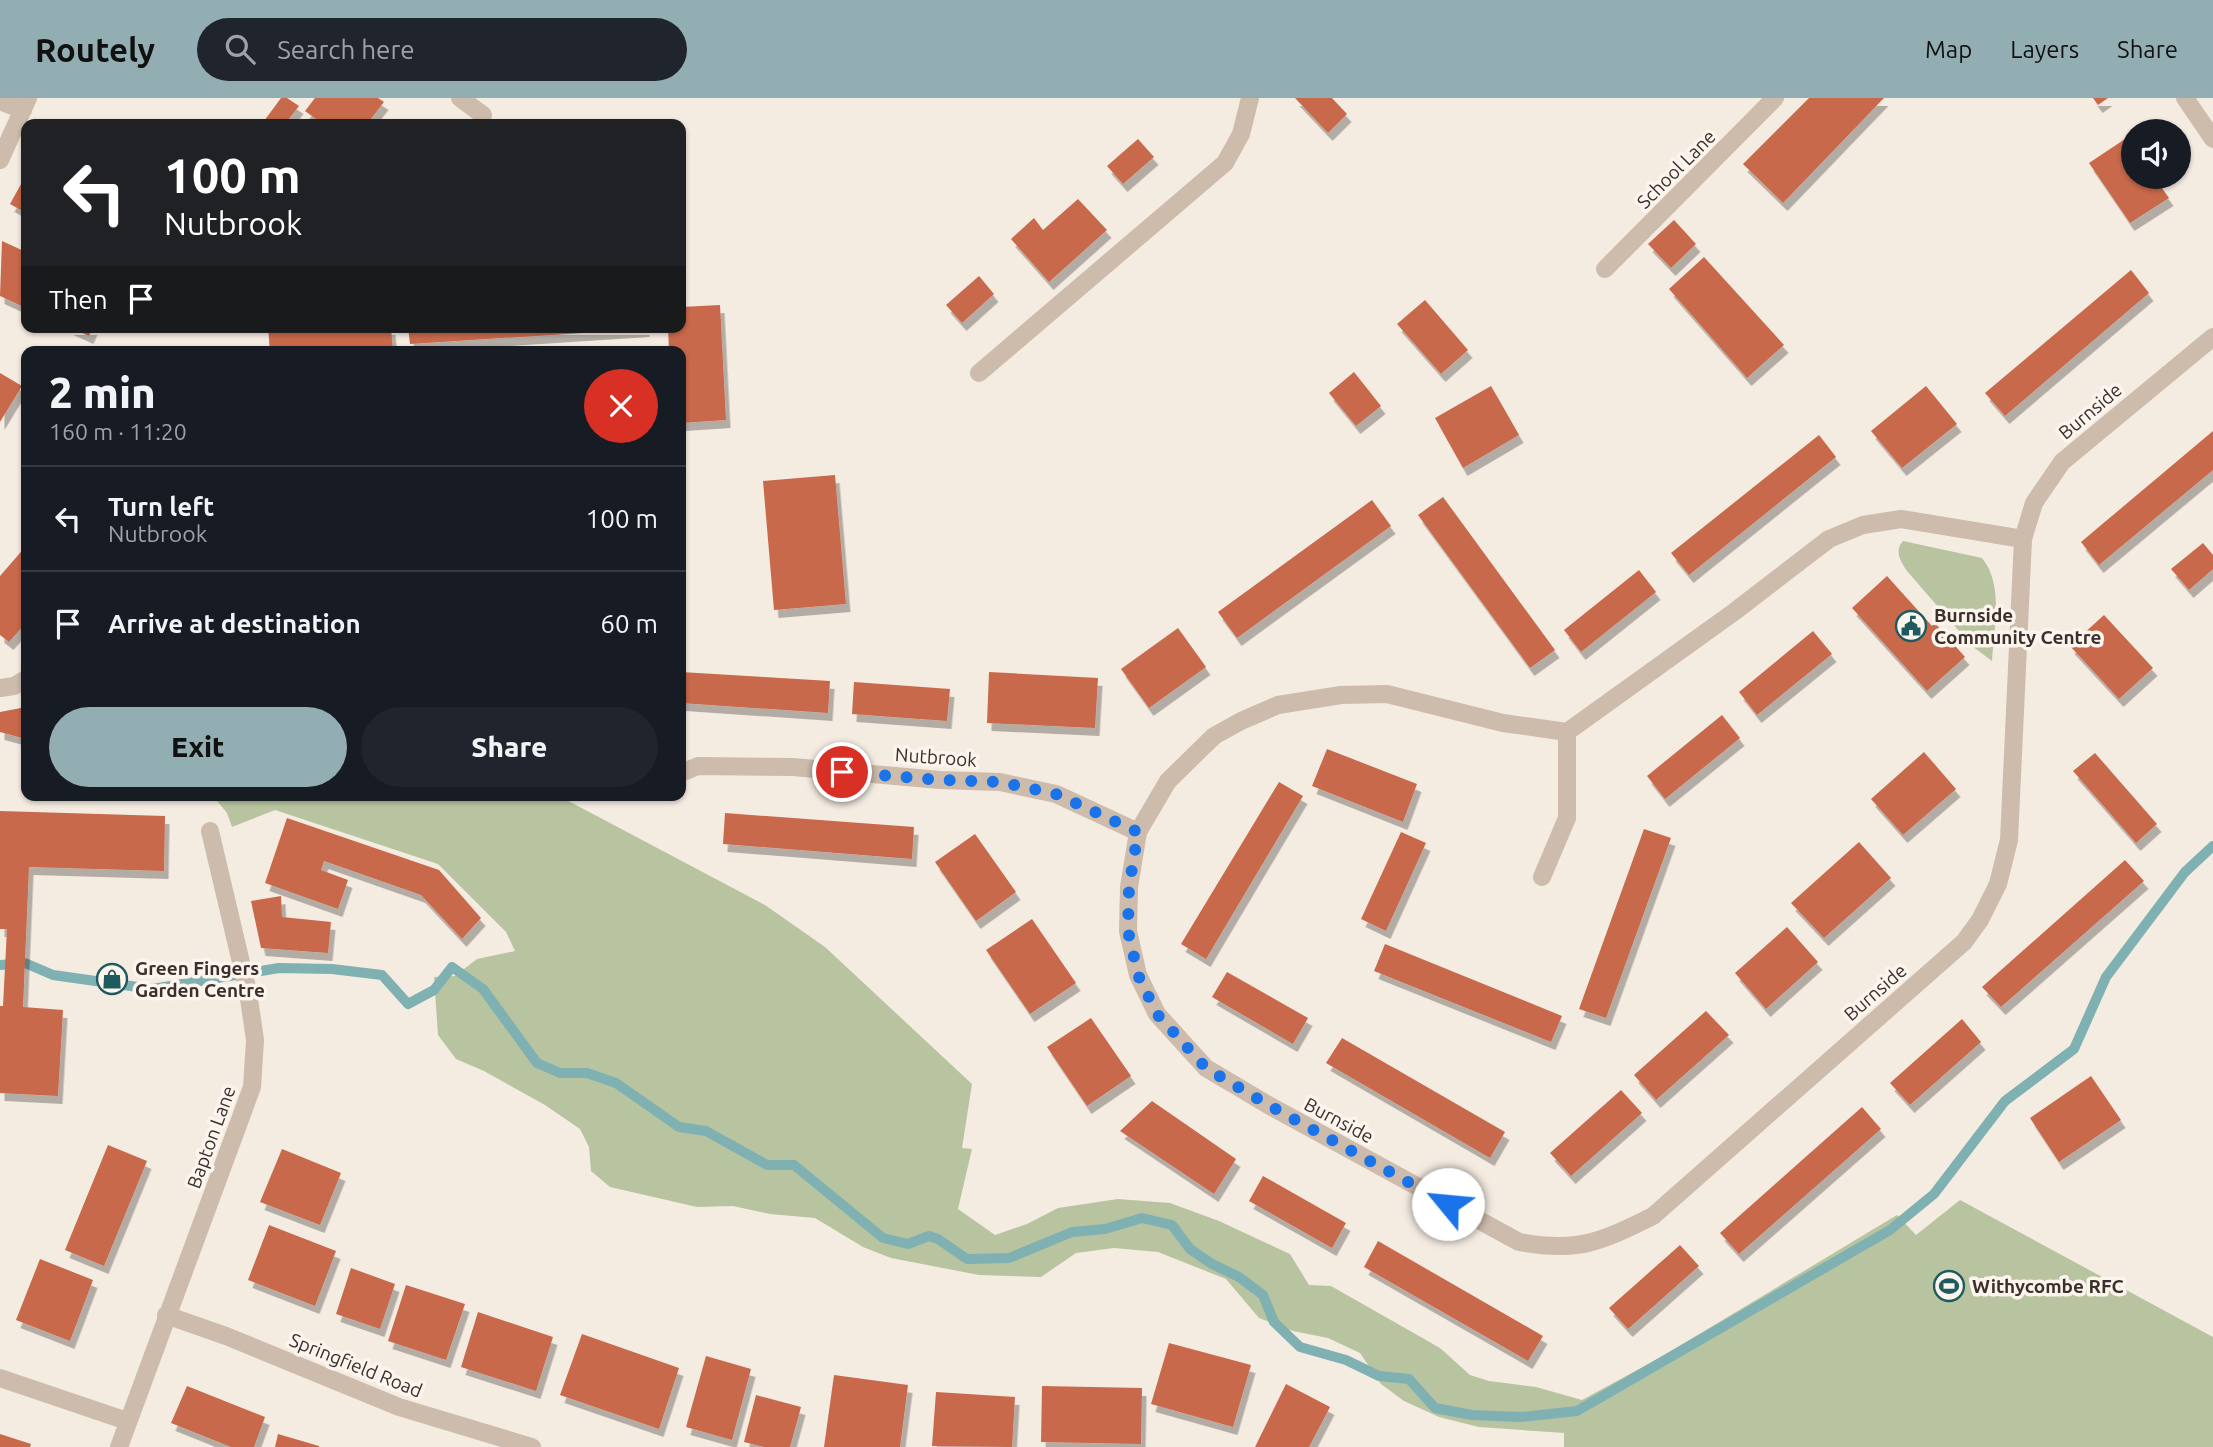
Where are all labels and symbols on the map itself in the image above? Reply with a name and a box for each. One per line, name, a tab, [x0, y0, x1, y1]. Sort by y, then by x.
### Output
street label: School Lane	[1632, 125, 1720, 213]
street label: Burnside	[2054, 378, 2126, 444]
place label: Burnside Community Centre	[1934, 604, 2101, 648]
public building icon: Burnside Community Centre	[1894, 609, 1928, 643]
pin	[812, 742, 872, 802]
street label: Nutbrook	[894, 743, 978, 771]
place label: Green Fingers Garden Centre	[135, 957, 265, 1001]
street label: Burnside	[1839, 959, 1911, 1025]
shop icon: Green Fingers Garden Centre	[95, 962, 129, 996]
street label: Bapton Lane	[182, 1083, 240, 1191]
street label: Burnside	[1301, 1093, 1377, 1147]
position arrow	[1411, 1167, 1485, 1241]
sports icon: Withycombe RFC	[1932, 1269, 1966, 1303]
place label: Withycombe RFC	[1972, 1275, 2124, 1297]
street label: Springfield Road	[286, 1328, 426, 1402]

